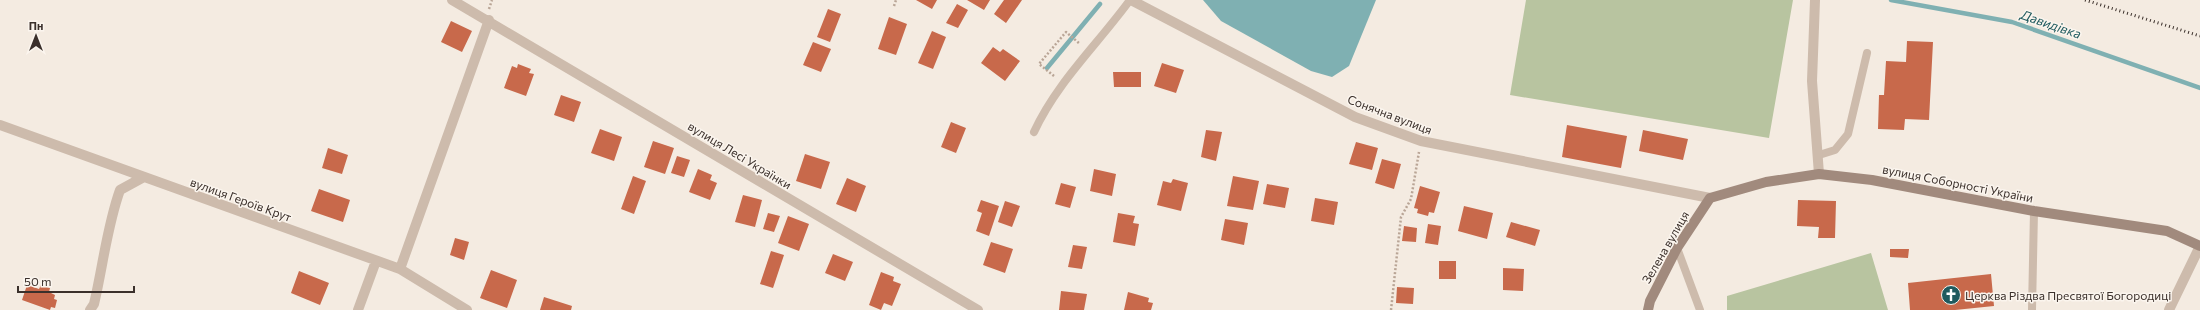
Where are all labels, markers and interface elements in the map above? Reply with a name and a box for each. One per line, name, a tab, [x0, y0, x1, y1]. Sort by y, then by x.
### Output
water label: Давидівка	[2018, 6, 2084, 42]
north arrow	[16, 16, 56, 56]
text: Пн	[29, 19, 43, 32]
street label: Сонячна вулиця	[1346, 91, 1434, 137]
street label: вулиця Лесі Українки	[686, 118, 794, 192]
street label: вулиця Соборності України	[1881, 162, 2035, 204]
street label: вулиця Героїв Крут	[189, 174, 294, 224]
street label: Зелена вулиця	[1639, 208, 1691, 286]
scale bar	[18, 268, 134, 294]
text: 50 m	[24, 274, 52, 288]
church icon: Церква Різдва Пресвятої Богородиці	[1940, 284, 1962, 306]
place label: Церква Різдва Пресвятої Богородиці	[1965, 288, 2171, 302]

